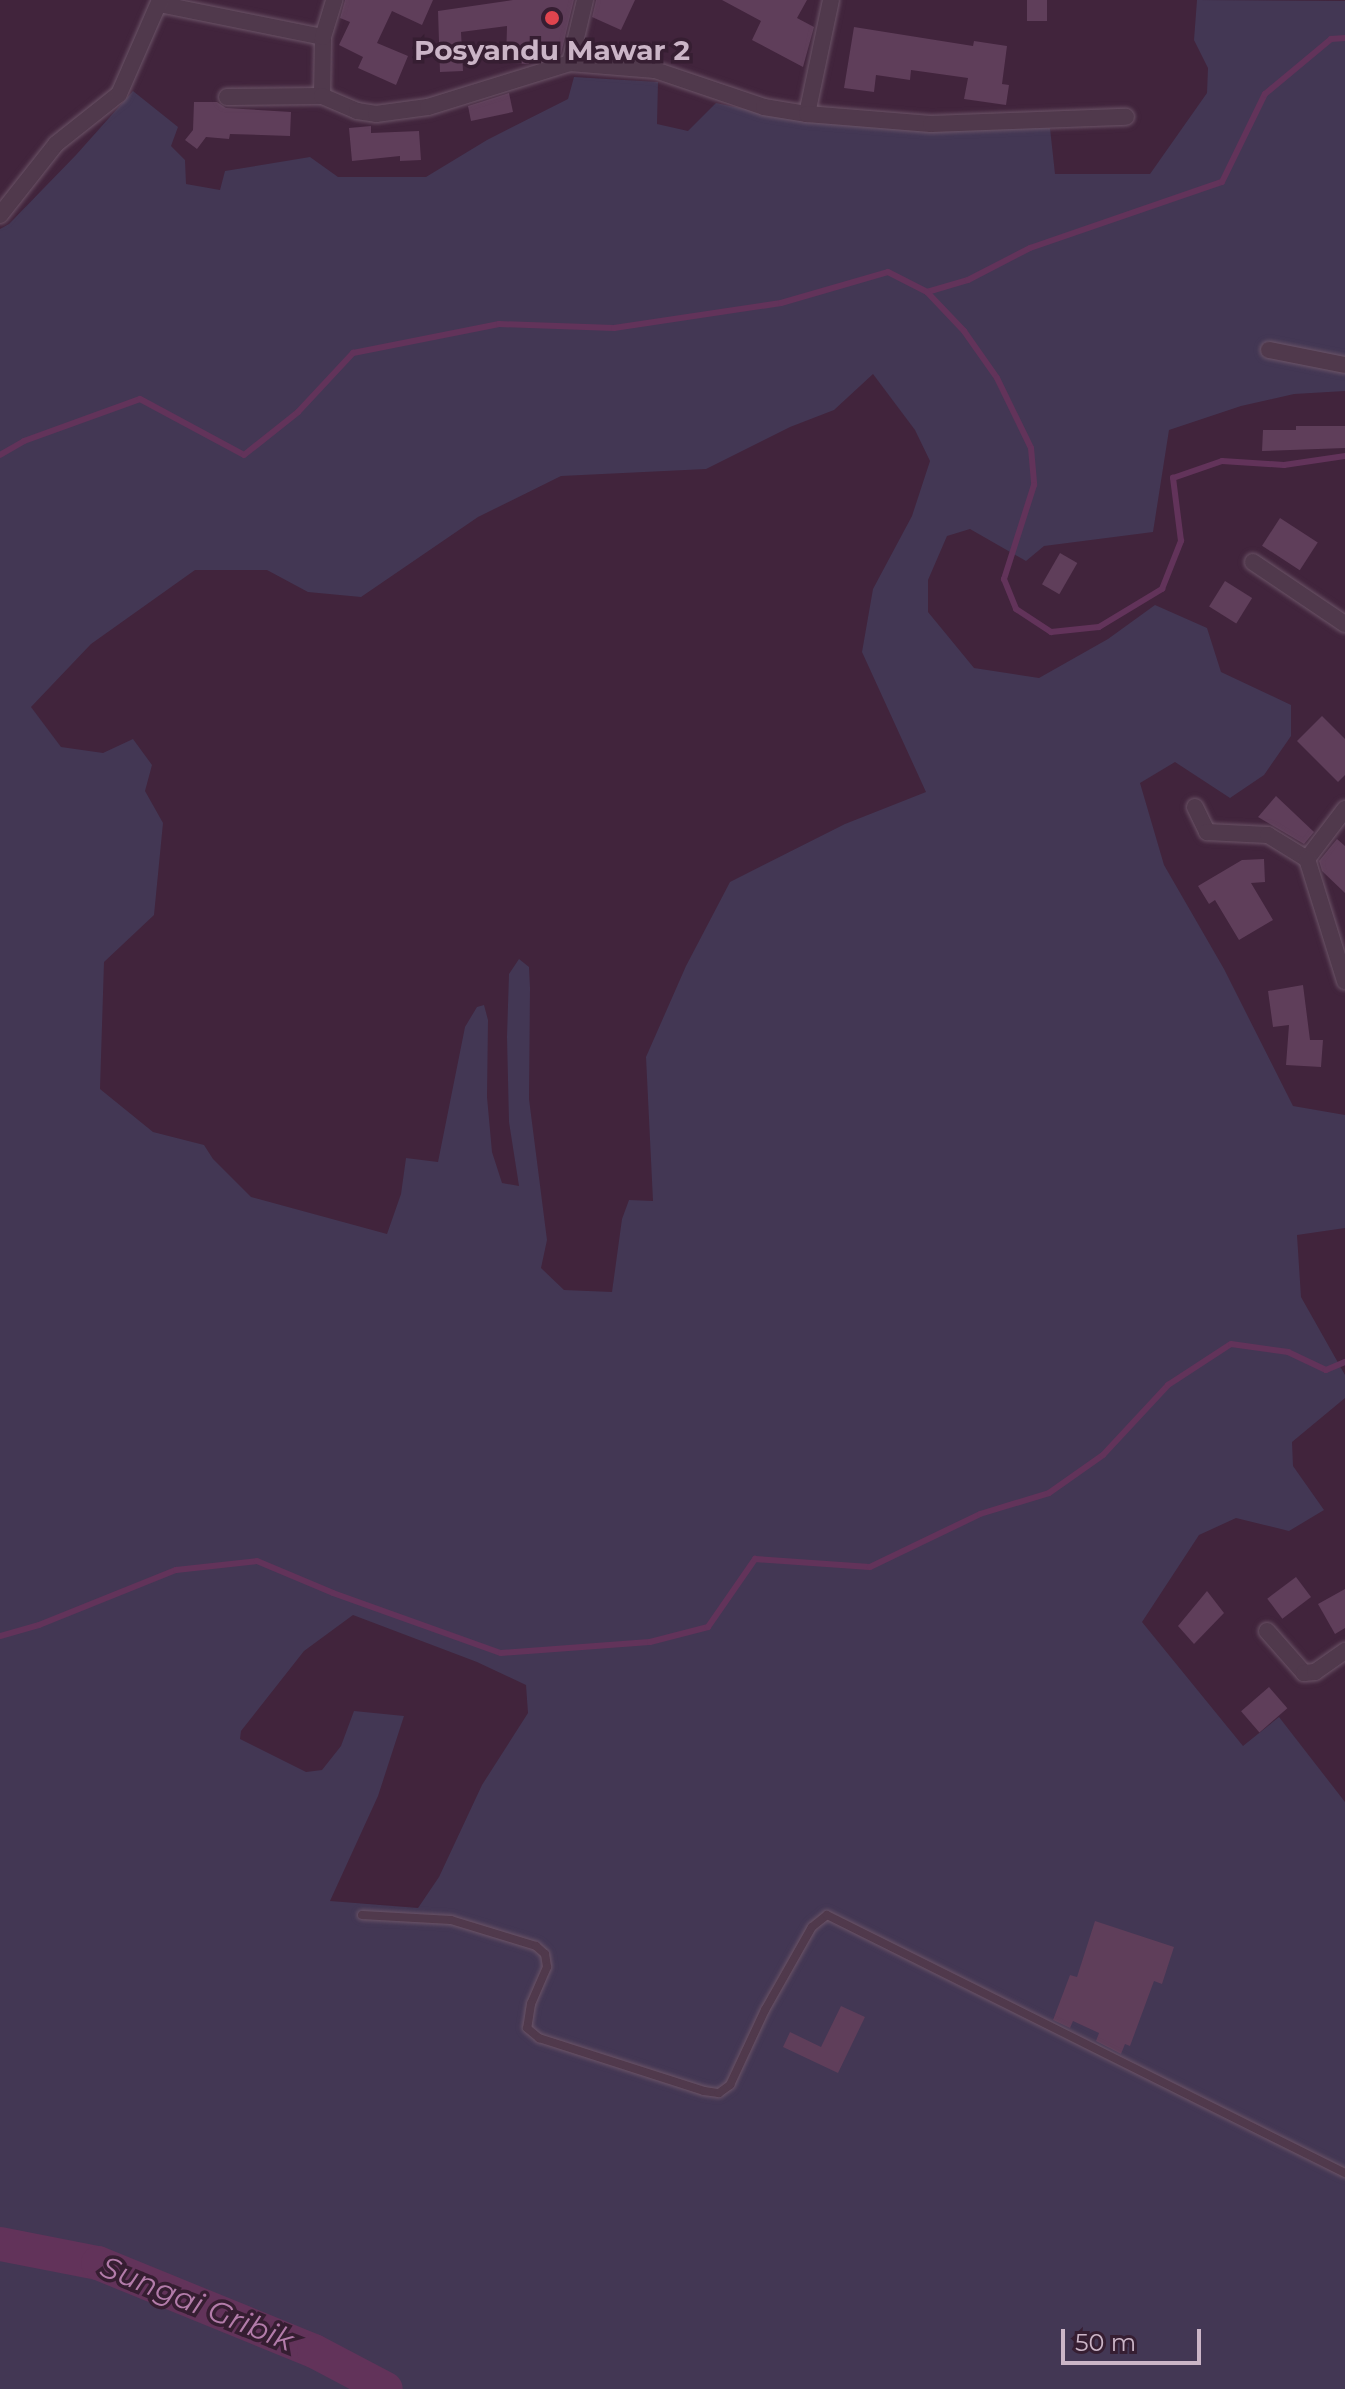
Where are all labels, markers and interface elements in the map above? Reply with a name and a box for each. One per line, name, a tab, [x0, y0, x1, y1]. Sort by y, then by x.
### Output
marker: Posyandu Mawar 2	[541, 7, 563, 29]
place label: Posyandu Mawar 2	[414, 33, 690, 67]
water label: Sungai Gribik	[95, 2249, 299, 2359]
scale bar	[1065, 2313, 1205, 2363]
text: 50 m	[1075, 2328, 1136, 2357]

